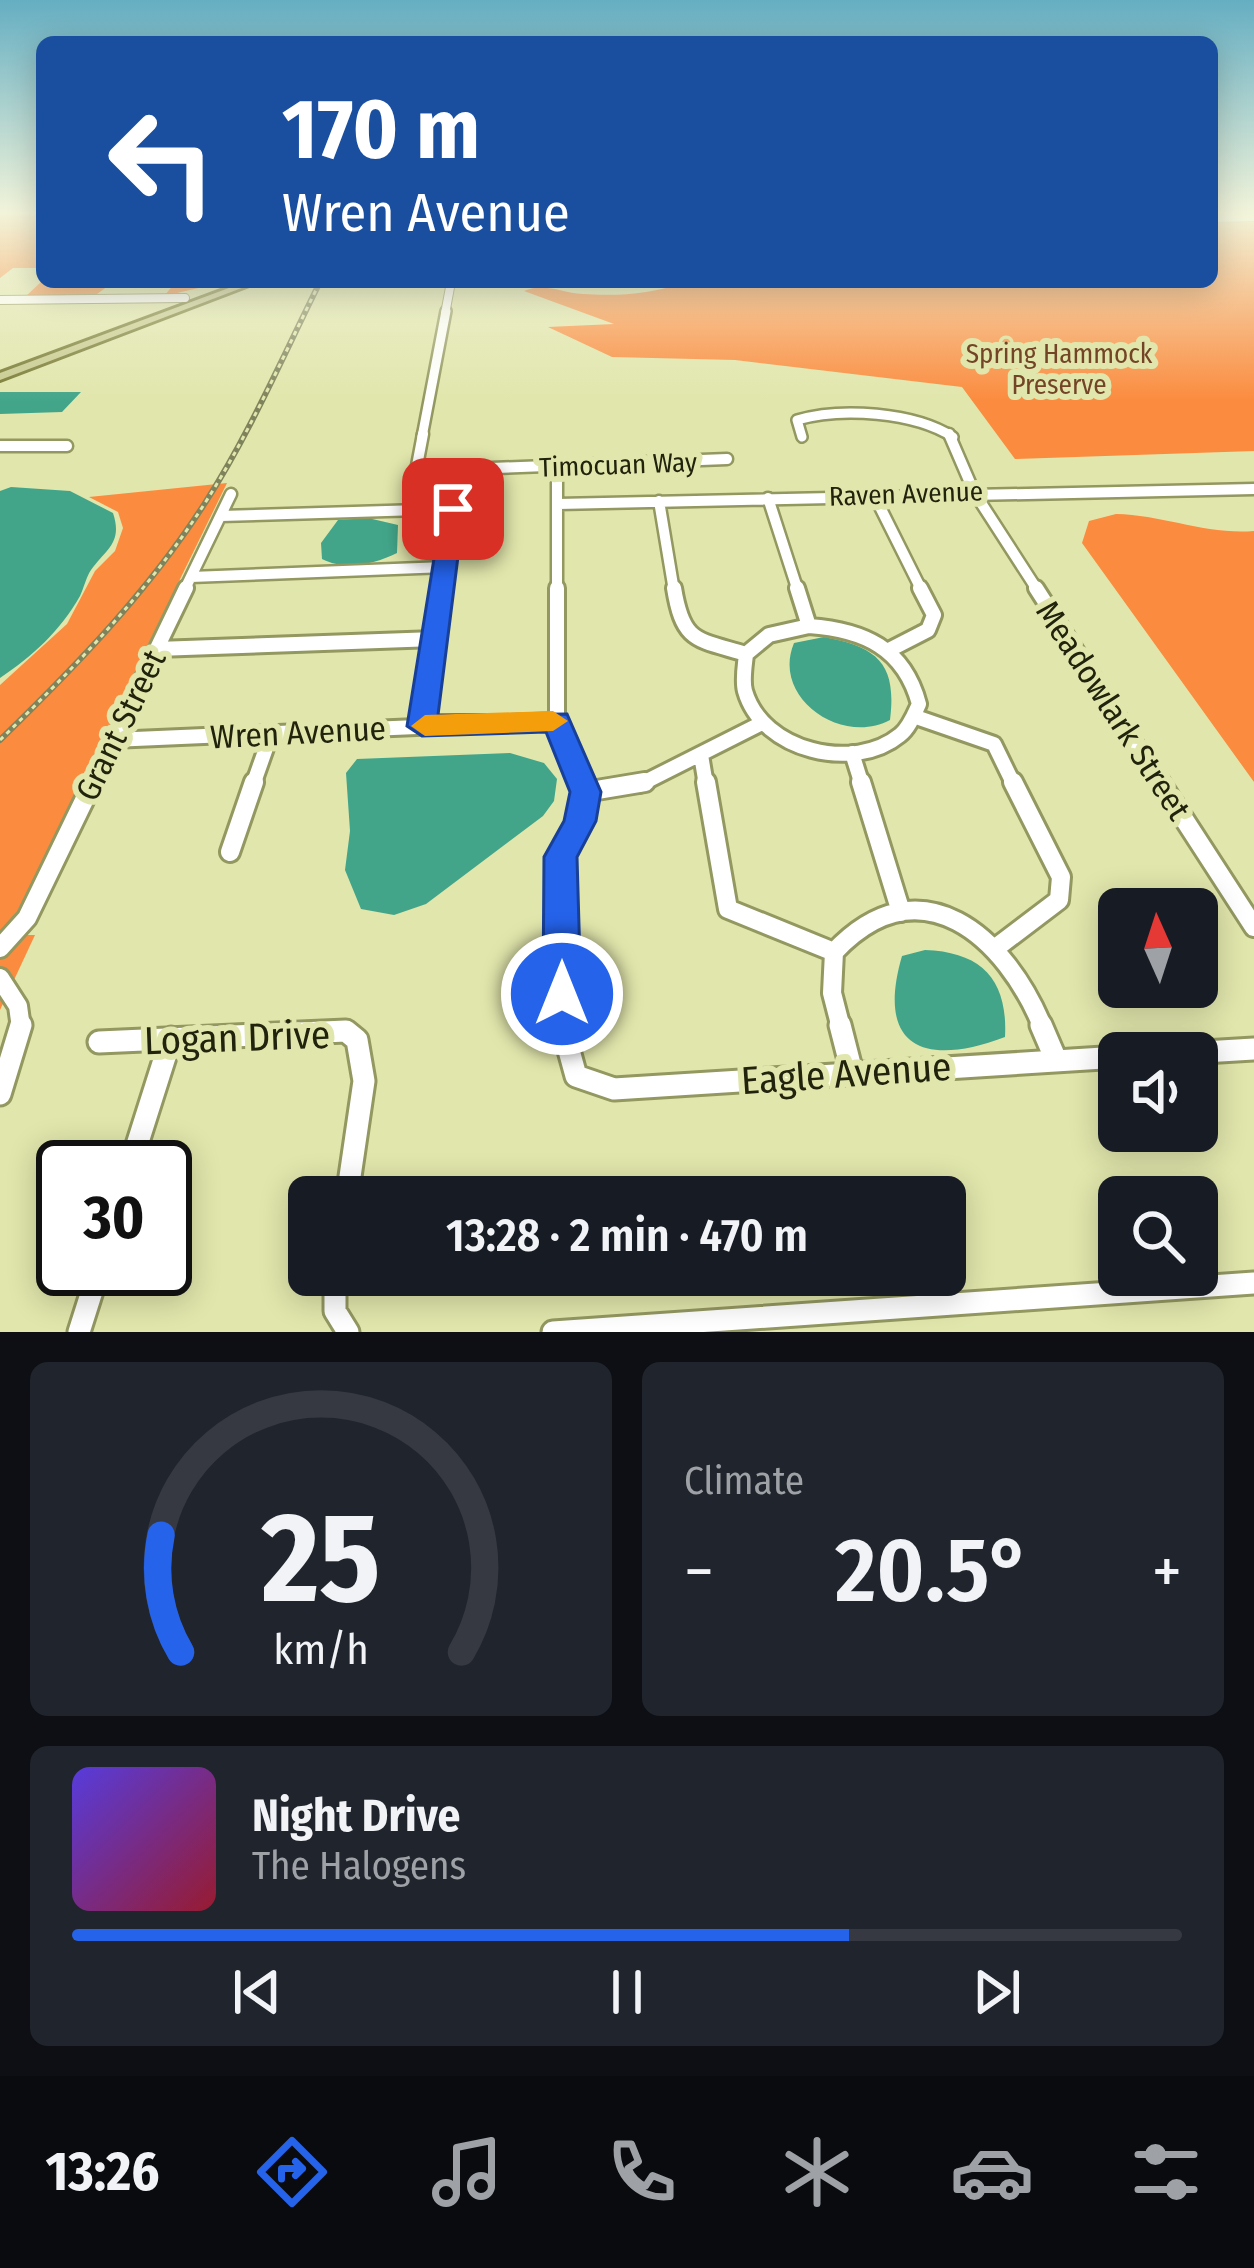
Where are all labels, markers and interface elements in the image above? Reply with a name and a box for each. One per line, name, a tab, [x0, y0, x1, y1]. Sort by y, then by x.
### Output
text: 170 m	[282, 79, 480, 180]
icon: left	[84, 84, 240, 240]
text: Wren Avenue	[282, 181, 570, 245]
park label: Spring Hammock Preserve	[966, 338, 1153, 401]
street label: Timocuan Way	[539, 446, 697, 484]
pin	[402, 458, 504, 560]
street label: Raven Avenue	[828, 475, 984, 513]
icon: arrive	[420, 476, 486, 542]
street label: Meadowlark Street	[1028, 594, 1199, 828]
street label: Grant Street	[67, 643, 175, 807]
street label: Wren Avenue	[209, 708, 387, 758]
north arrow	[1098, 888, 1218, 1008]
map controls	[1098, 888, 1218, 1296]
position arrow	[499, 931, 625, 1057]
street label: Logan Drive	[143, 1012, 331, 1064]
button: sound	[1098, 1032, 1218, 1152]
street label: Eagle Avenue	[739, 1044, 953, 1104]
speed limit sign: 30	[36, 1140, 192, 1296]
button: search	[1098, 1176, 1218, 1296]
text: 13:28 · 2 min · 470 m	[446, 1209, 808, 1263]
text: Climate	[684, 1458, 804, 1504]
text: 25	[260, 1484, 381, 1634]
text: 20.5°	[835, 1517, 1031, 1625]
text: −	[684, 1532, 714, 1611]
text: +	[1152, 1532, 1182, 1611]
text: km/h	[273, 1624, 369, 1675]
text: Night Drive	[252, 1789, 460, 1843]
text: The Halogens	[252, 1843, 466, 1889]
icon: previous	[224, 1959, 290, 2025]
icon: pause	[594, 1959, 660, 2025]
icon: next	[964, 1959, 1030, 2025]
icon: directions	[250, 2130, 334, 2214]
icon: music	[425, 2130, 509, 2214]
icon: phone	[600, 2130, 684, 2214]
icon: climate	[775, 2130, 859, 2214]
icon: car	[950, 2130, 1034, 2214]
icon: filters	[1124, 2130, 1208, 2214]
text: 13:26	[45, 2140, 159, 2204]

